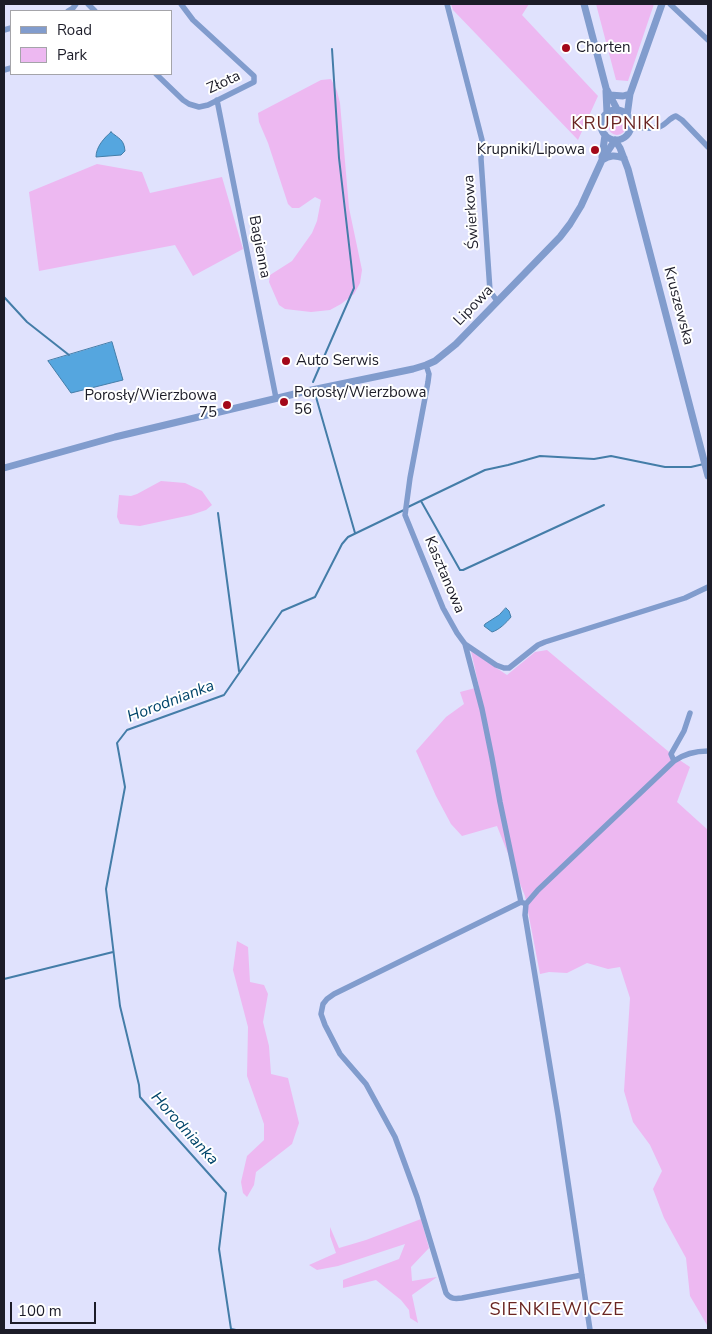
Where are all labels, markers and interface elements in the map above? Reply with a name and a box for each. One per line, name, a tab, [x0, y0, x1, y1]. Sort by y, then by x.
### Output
legend	[10, 10, 172, 75]
text: Road	[57, 20, 92, 40]
place label: Chorten	[576, 39, 630, 57]
marker: Chorten	[560, 42, 572, 54]
text: Park	[57, 45, 87, 65]
street label: Złota	[204, 68, 244, 98]
district label: KRUPNIKI	[570, 114, 662, 136]
place label: Krupniki/Lipowa	[477, 141, 585, 159]
marker: Krupniki/Lipowa	[589, 144, 601, 156]
street label: Świerkowa	[460, 174, 484, 250]
street label: Bagienna	[244, 214, 274, 280]
street label: Kruszewska	[659, 265, 697, 347]
street label: Lipowa	[451, 282, 497, 330]
place label: Auto Serwis	[296, 352, 379, 370]
marker: Auto Serwis	[280, 355, 292, 367]
place label: Porosły/Wierzbowa 56	[294, 384, 426, 419]
place label: Porosły/Wierzbowa 75	[85, 387, 217, 422]
marker: Porosły/Wierzbowa 56	[278, 396, 290, 408]
marker: Porosły/Wierzbowa 75	[221, 399, 233, 411]
street label: Kasztanowa	[420, 534, 468, 616]
water label: Horodnianka	[125, 677, 217, 727]
water label: Horodnianka	[146, 1089, 222, 1169]
scale bar	[12, 1292, 99, 1324]
district label: SIENKIEWICZE	[488, 1300, 626, 1322]
text: 100 m	[18, 1301, 62, 1321]

